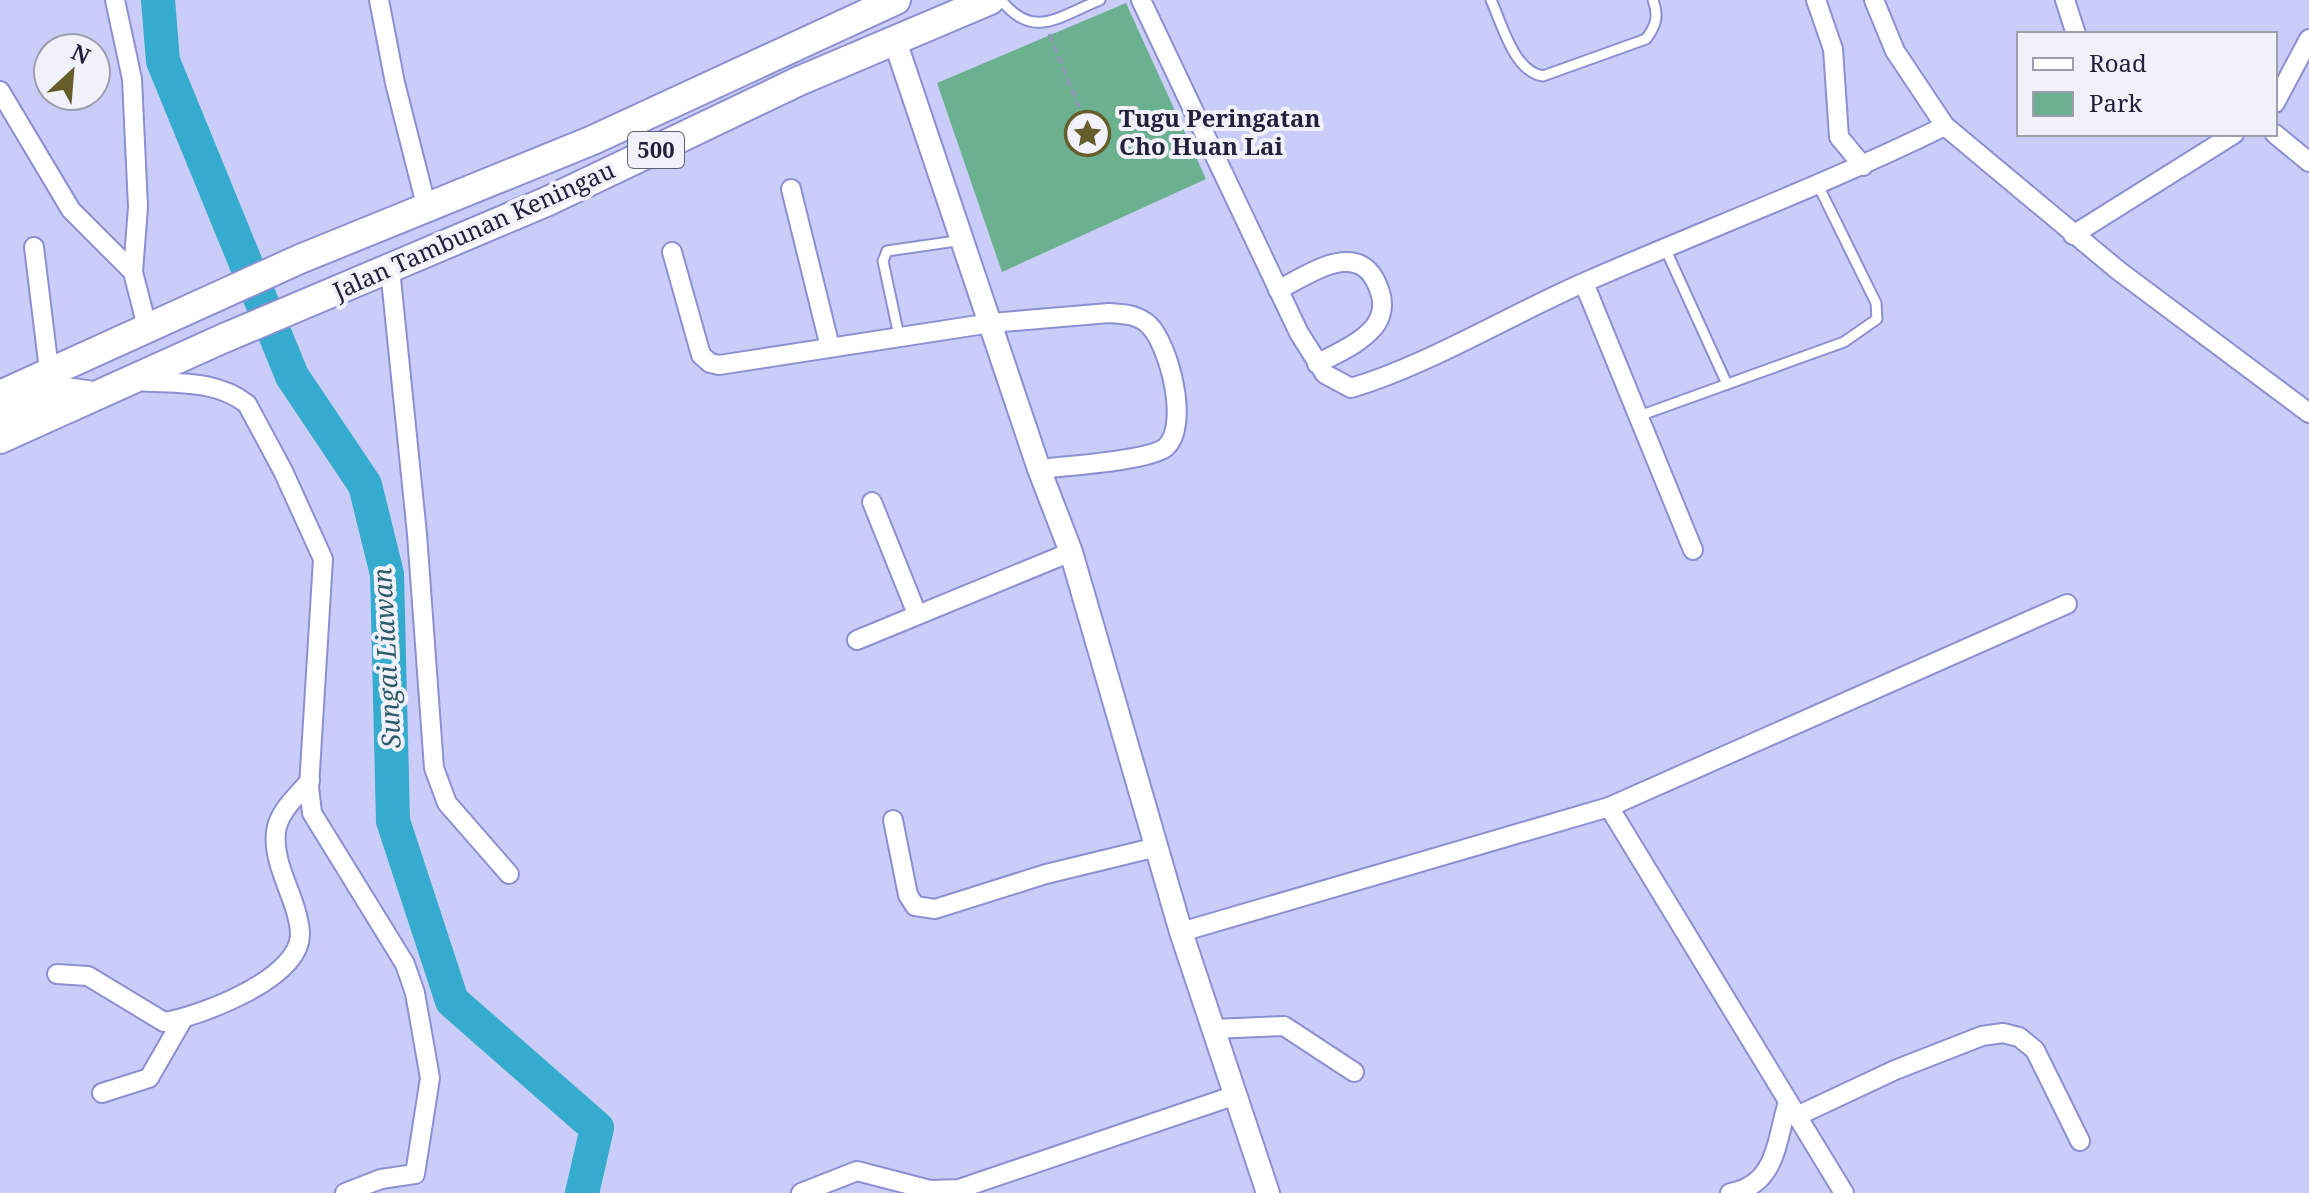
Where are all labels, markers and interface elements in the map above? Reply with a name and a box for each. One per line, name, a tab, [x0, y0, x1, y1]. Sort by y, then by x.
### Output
north arrow	[32, 32, 112, 112]
legend	[2017, 32, 2277, 136]
text: N	[67, 36, 96, 70]
text: Road	[2089, 46, 2147, 79]
text: Park	[2089, 86, 2143, 119]
place label: Tugu Peringatan Cho Huan Lai	[1119, 101, 1320, 162]
place icon: Tugu Peringatan Cho Huan Lai	[1064, 109, 1112, 157]
road number: 500	[628, 132, 684, 168]
street label: Jalan Tambunan Keningau	[326, 153, 619, 307]
water label: Sungai Liawan	[363, 567, 409, 749]

